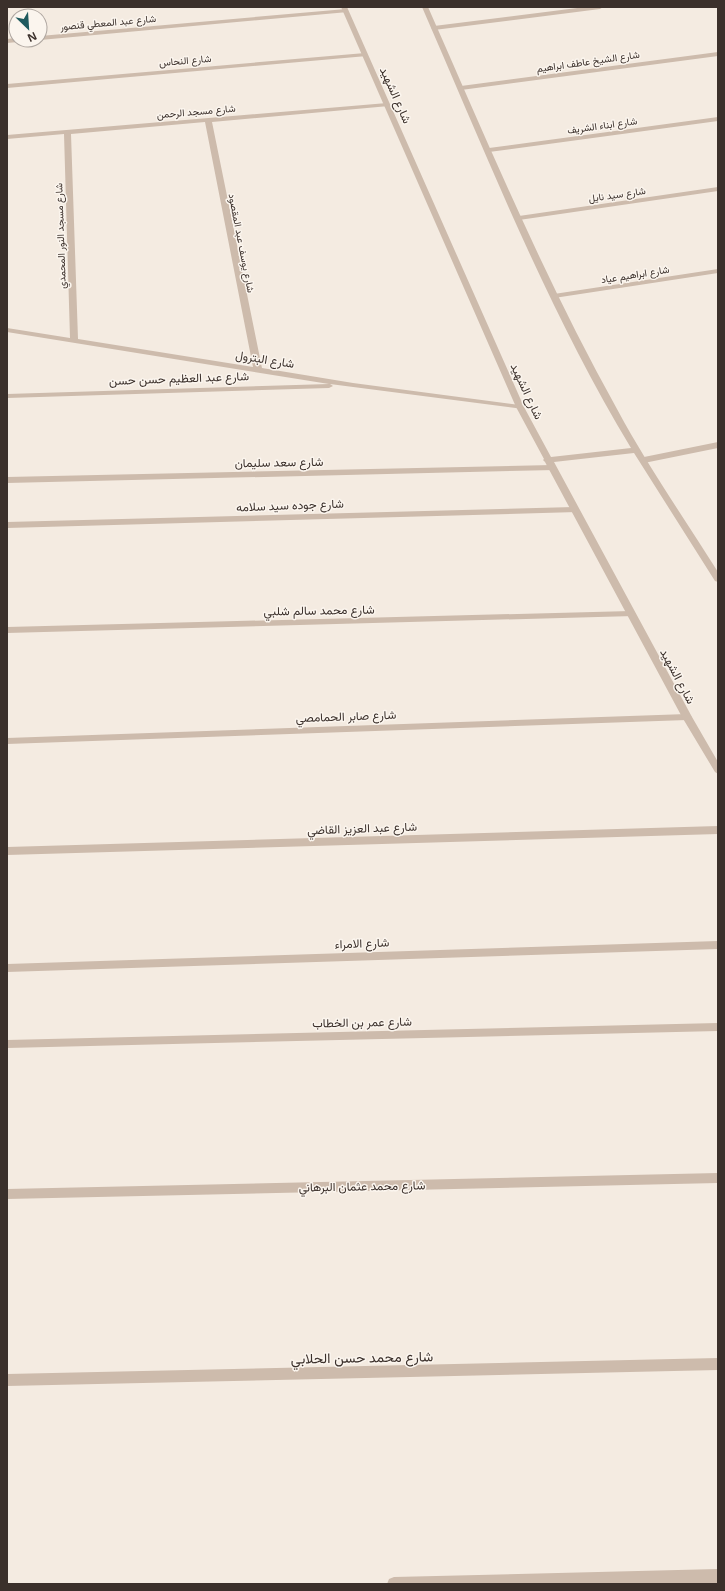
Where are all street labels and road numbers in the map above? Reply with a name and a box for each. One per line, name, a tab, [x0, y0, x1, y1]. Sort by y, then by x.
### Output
street label: شارع عبد المعطي قنصور	[58, 11, 157, 35]
street label: شارع الشيخ عاطف ابراهيم	[536, 47, 641, 75]
street label: شارع النحاس	[158, 51, 212, 69]
street label: شارع الشهيد	[375, 64, 416, 126]
street label: شارع مسجد الرحمن	[156, 101, 236, 121]
street label: شارع ابناء الشريف	[566, 113, 638, 137]
street label: شارع مسجد النور المحمدي	[51, 183, 71, 289]
street label: شارع سيد نايل	[587, 183, 647, 205]
street label: شارع يوسف عبد المقصود	[225, 192, 259, 294]
street label: شارع ابراهيم عياد	[600, 262, 670, 286]
street label: شارع البترول	[234, 346, 296, 373]
street label: شارع الشهيد	[506, 360, 547, 422]
street label: شارع عبد العظيم حسن حسن	[109, 367, 249, 390]
street label: شارع سعد سليمان	[234, 453, 324, 472]
street label: شارع جوده سيد سلامه	[236, 495, 344, 516]
street label: شارع محمد سالم شلبي	[263, 601, 375, 621]
street label: شارع الشهيد	[655, 645, 700, 707]
street label: شارع صابر الحمامصي	[295, 706, 397, 728]
street label: شارع عبد العزيز القاضي	[307, 818, 417, 840]
street label: شارع الامراء	[334, 934, 390, 953]
street label: شارع عمر بن الخطاب	[312, 1013, 412, 1032]
street label: شارع محمد عثمان البرهاني	[298, 1176, 426, 1198]
street label: شارع محمد حسن الحلابي	[291, 1346, 434, 1371]

